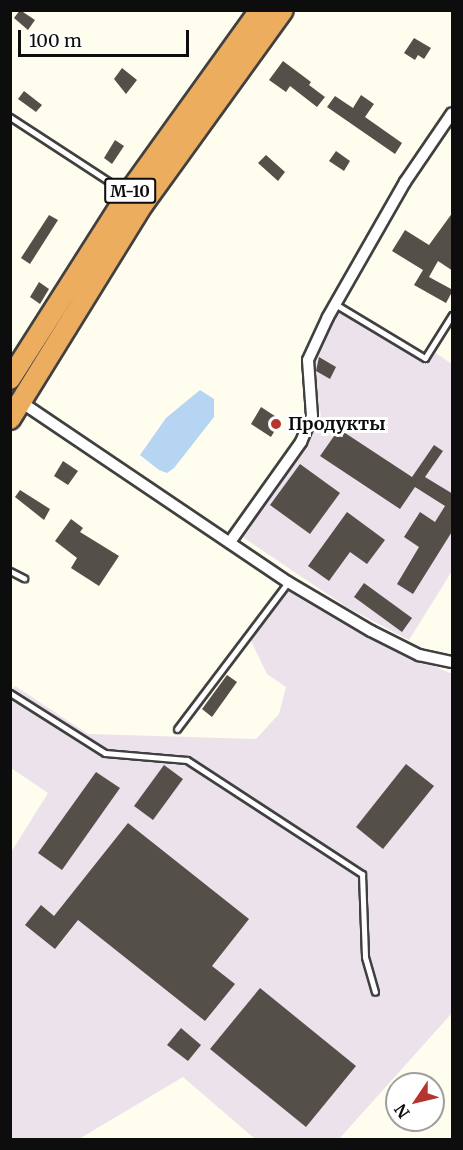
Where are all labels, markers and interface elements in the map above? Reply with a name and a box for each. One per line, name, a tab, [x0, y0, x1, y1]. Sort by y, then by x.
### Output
scale bar	[21, 18, 192, 56]
text: 100 m	[29, 29, 82, 52]
road number: М-10	[103, 178, 157, 204]
place label: Продукты	[288, 413, 386, 435]
marker: Продукты	[269, 417, 283, 431]
north arrow	[385, 1072, 445, 1132]
text: N	[390, 1100, 414, 1122]

